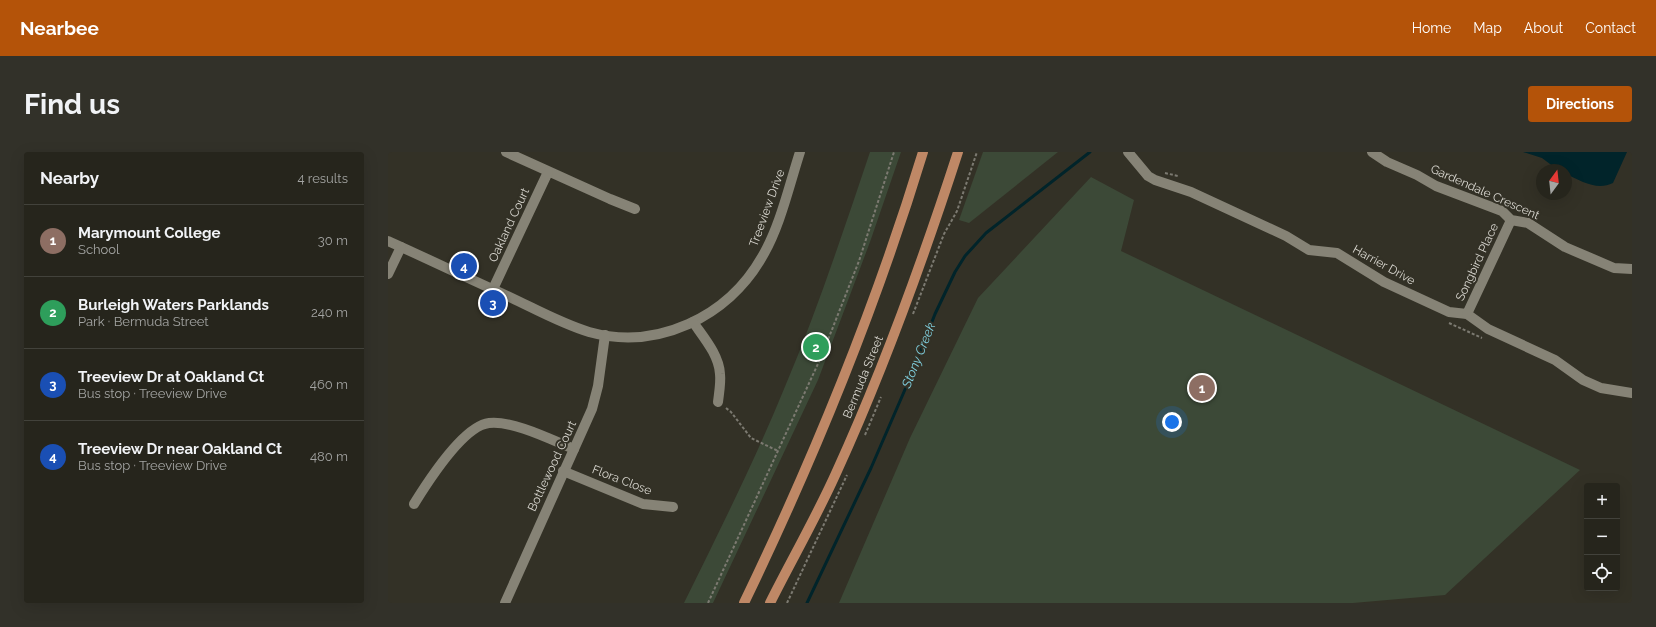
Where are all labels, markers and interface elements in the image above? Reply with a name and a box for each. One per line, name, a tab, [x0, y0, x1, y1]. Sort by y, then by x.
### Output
text: Nearbee	[20, 17, 99, 39]
text: Home	[1412, 20, 1451, 36]
text: Map	[1473, 20, 1502, 36]
text: About	[1524, 20, 1563, 36]
text: Contact	[1585, 20, 1636, 36]
button: Directions	[1528, 86, 1632, 122]
text: Find us	[24, 88, 120, 121]
street label: Gardendale Crescent	[1428, 162, 1542, 222]
north arrow	[1536, 164, 1572, 200]
street label: Treeview Drive	[747, 167, 787, 249]
text: Nearby	[40, 168, 99, 188]
text: 4 results	[297, 171, 348, 186]
street label: Oakland Court	[486, 186, 532, 264]
street label: Songbird Place	[1453, 221, 1501, 303]
text: Marymount College	[78, 224, 221, 242]
text: 1	[50, 233, 56, 248]
text: 30 m	[318, 233, 348, 248]
text: School	[78, 242, 120, 257]
street label: Harrier Drive	[1350, 242, 1418, 288]
pin: 4	[451, 251, 477, 281]
pin: 3	[480, 288, 506, 318]
text: Burleigh Waters Parklands	[78, 296, 269, 314]
text: 2	[49, 305, 57, 320]
text: 240 m	[311, 305, 348, 320]
text: Park · Bermuda Street	[78, 314, 209, 329]
water label: Stony Creek	[898, 320, 938, 391]
pin: 2	[803, 332, 829, 362]
street label: Bermuda Street	[840, 334, 886, 420]
text: Treeview Dr at Oakland Ct	[78, 368, 264, 386]
pin: 1	[1189, 373, 1215, 403]
text: 3	[49, 377, 57, 392]
text: 460 m	[310, 377, 348, 392]
text: Bus stop · Treeview Drive	[78, 386, 227, 401]
your location	[1162, 412, 1182, 432]
street label: Bottlewood Court	[525, 418, 579, 514]
text: Treeview Dr near Oakland Ct	[78, 440, 282, 458]
text: 4	[49, 449, 57, 464]
text: 480 m	[310, 449, 348, 464]
text: Bus stop · Treeview Drive	[78, 458, 227, 473]
street label: Flora Close	[590, 462, 654, 498]
map controls	[1584, 483, 1620, 591]
button: +	[1584, 483, 1620, 519]
button: −	[1584, 519, 1620, 555]
button: locate	[1584, 555, 1620, 591]

